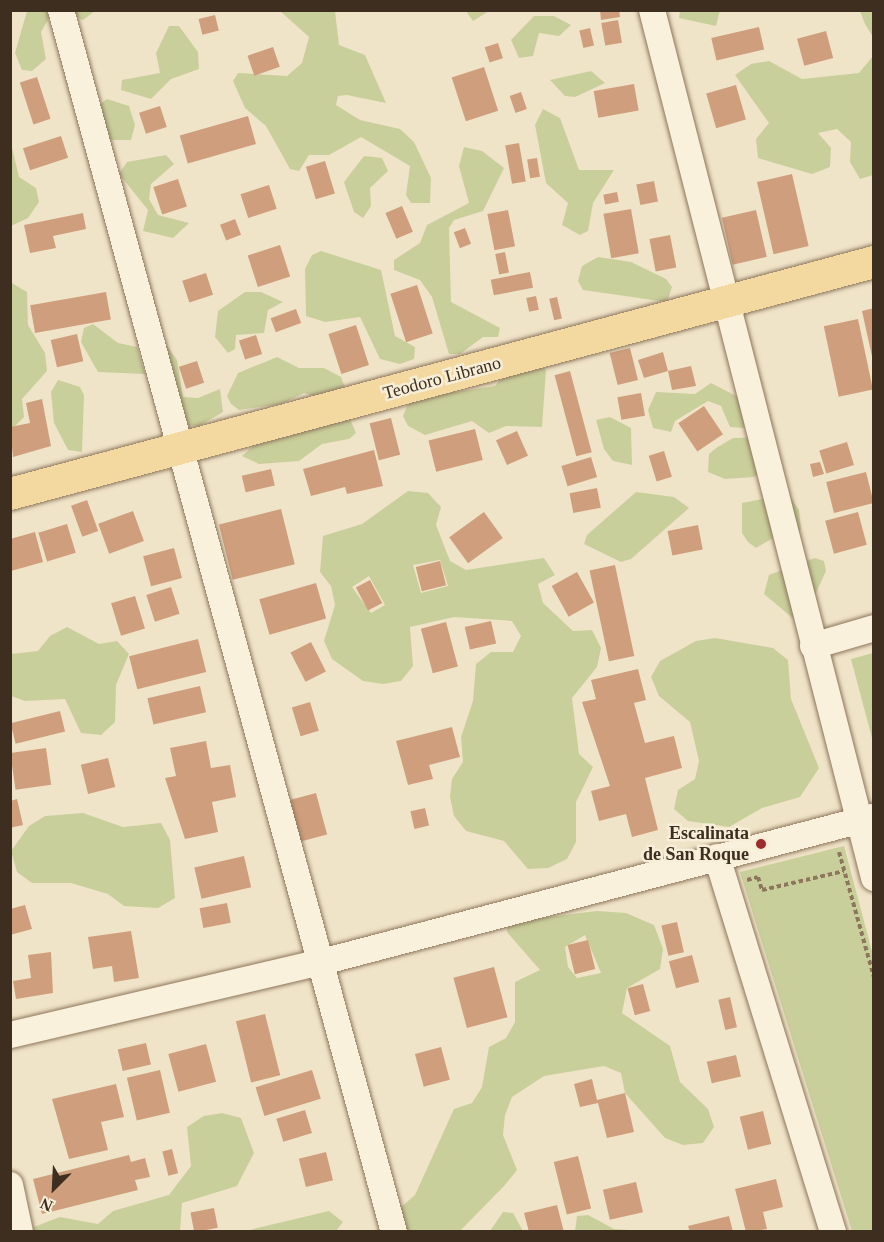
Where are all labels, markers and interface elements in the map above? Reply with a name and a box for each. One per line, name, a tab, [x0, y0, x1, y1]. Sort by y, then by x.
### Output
street label: Teodoro Librano	[381, 352, 503, 404]
place label: Escalinata de San Roque	[643, 823, 749, 866]
marker: Escalinata de San Roque	[754, 837, 768, 851]
north arrow	[24, 1158, 84, 1218]
text: N	[38, 1195, 55, 1215]

